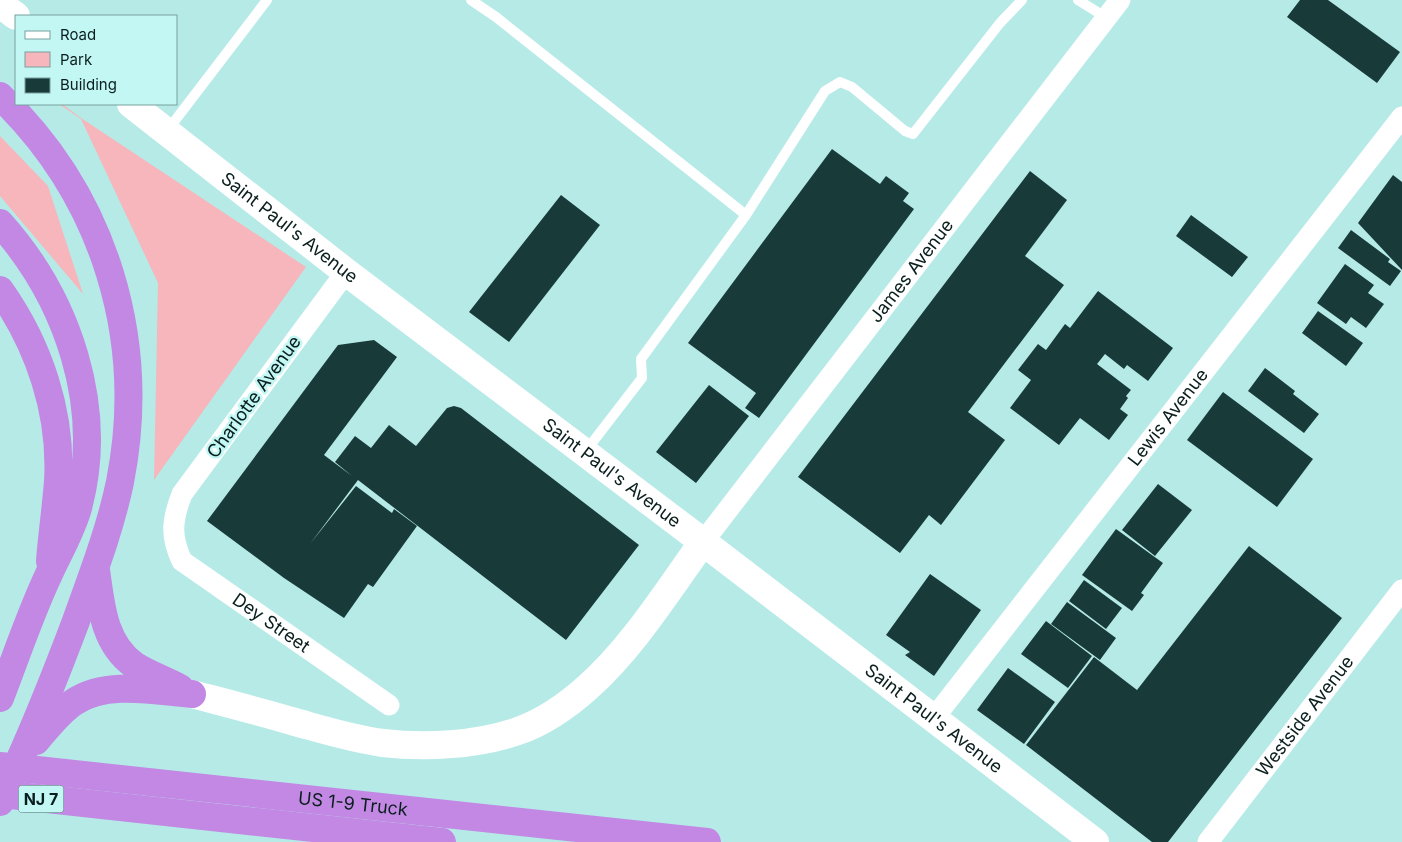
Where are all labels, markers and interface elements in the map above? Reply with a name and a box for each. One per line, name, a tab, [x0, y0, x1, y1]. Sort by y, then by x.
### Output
legend	[15, 15, 178, 105]
text: Road	[60, 25, 96, 44]
text: Park	[60, 50, 93, 69]
text: Building	[60, 75, 117, 94]
street label: Saint Paul's Avenue	[217, 168, 362, 287]
street label: James Avenue	[865, 215, 957, 326]
street label: Charlotte Avenue	[202, 331, 305, 462]
street label: Lewis Avenue	[1123, 364, 1212, 470]
street label: Saint Paul's Avenue	[539, 414, 685, 531]
street label: Dey Street	[229, 588, 314, 657]
street label: Westside Avenue	[1252, 651, 1358, 780]
street label: Saint Paul's Avenue	[861, 659, 1007, 777]
road number: NJ 7	[18, 786, 64, 812]
street label: US 1-9 Truck	[297, 787, 409, 820]

